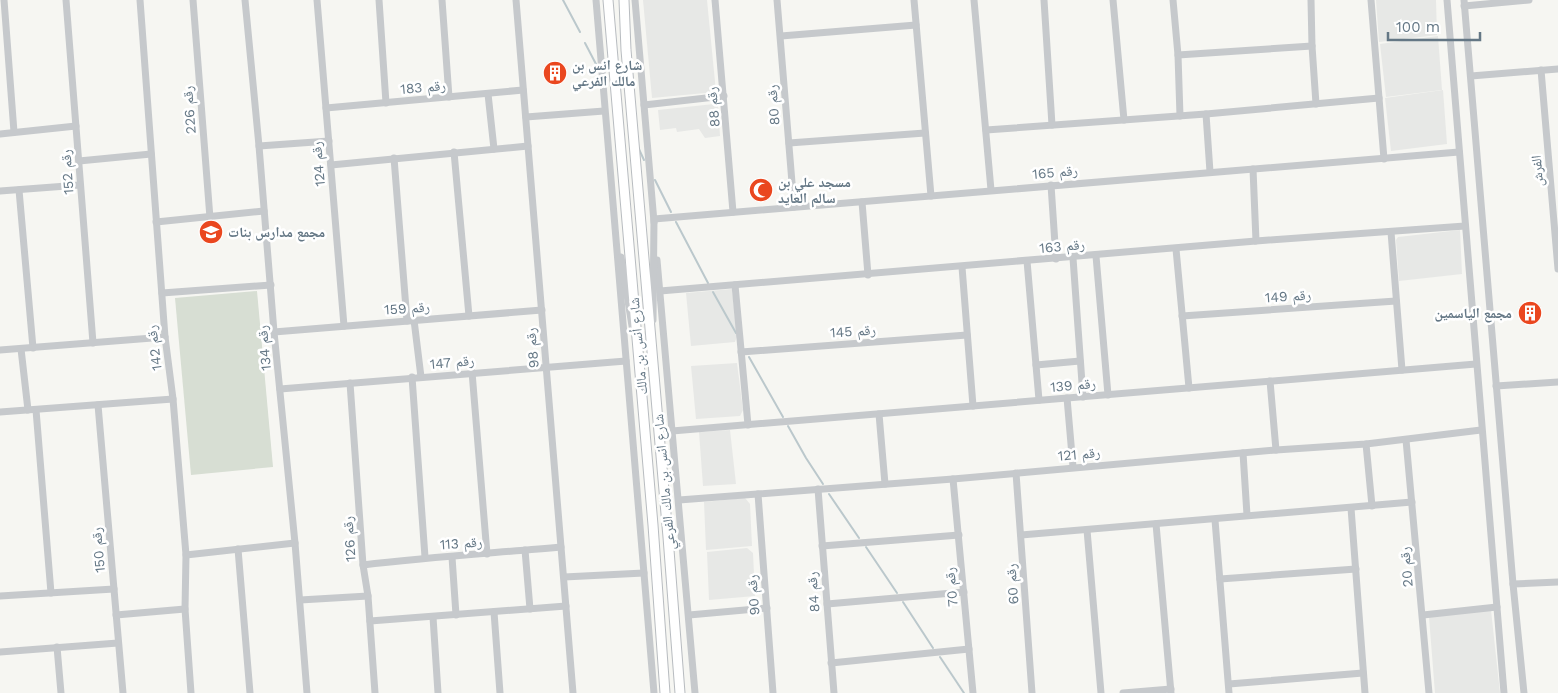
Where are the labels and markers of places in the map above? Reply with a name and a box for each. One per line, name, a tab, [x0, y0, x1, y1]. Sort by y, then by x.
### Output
place label: شارع انس بن مالك الفرعي	[572, 57, 642, 92]
building icon: شارع انس بن مالك الفرعي	[542, 60, 568, 86]
place label: مسجد علي بن سالم العايد	[778, 174, 851, 208]
mosque icon: مسجد علي بن سالم العايد	[748, 177, 774, 203]
school or university icon: مجمع مدارس بنات	[198, 219, 224, 245]
place label: مجمع مدارس بنات	[228, 224, 325, 242]
building icon: مجمع الياسمين	[1517, 300, 1543, 326]
place label: مجمع الياسمين	[1435, 305, 1512, 323]

